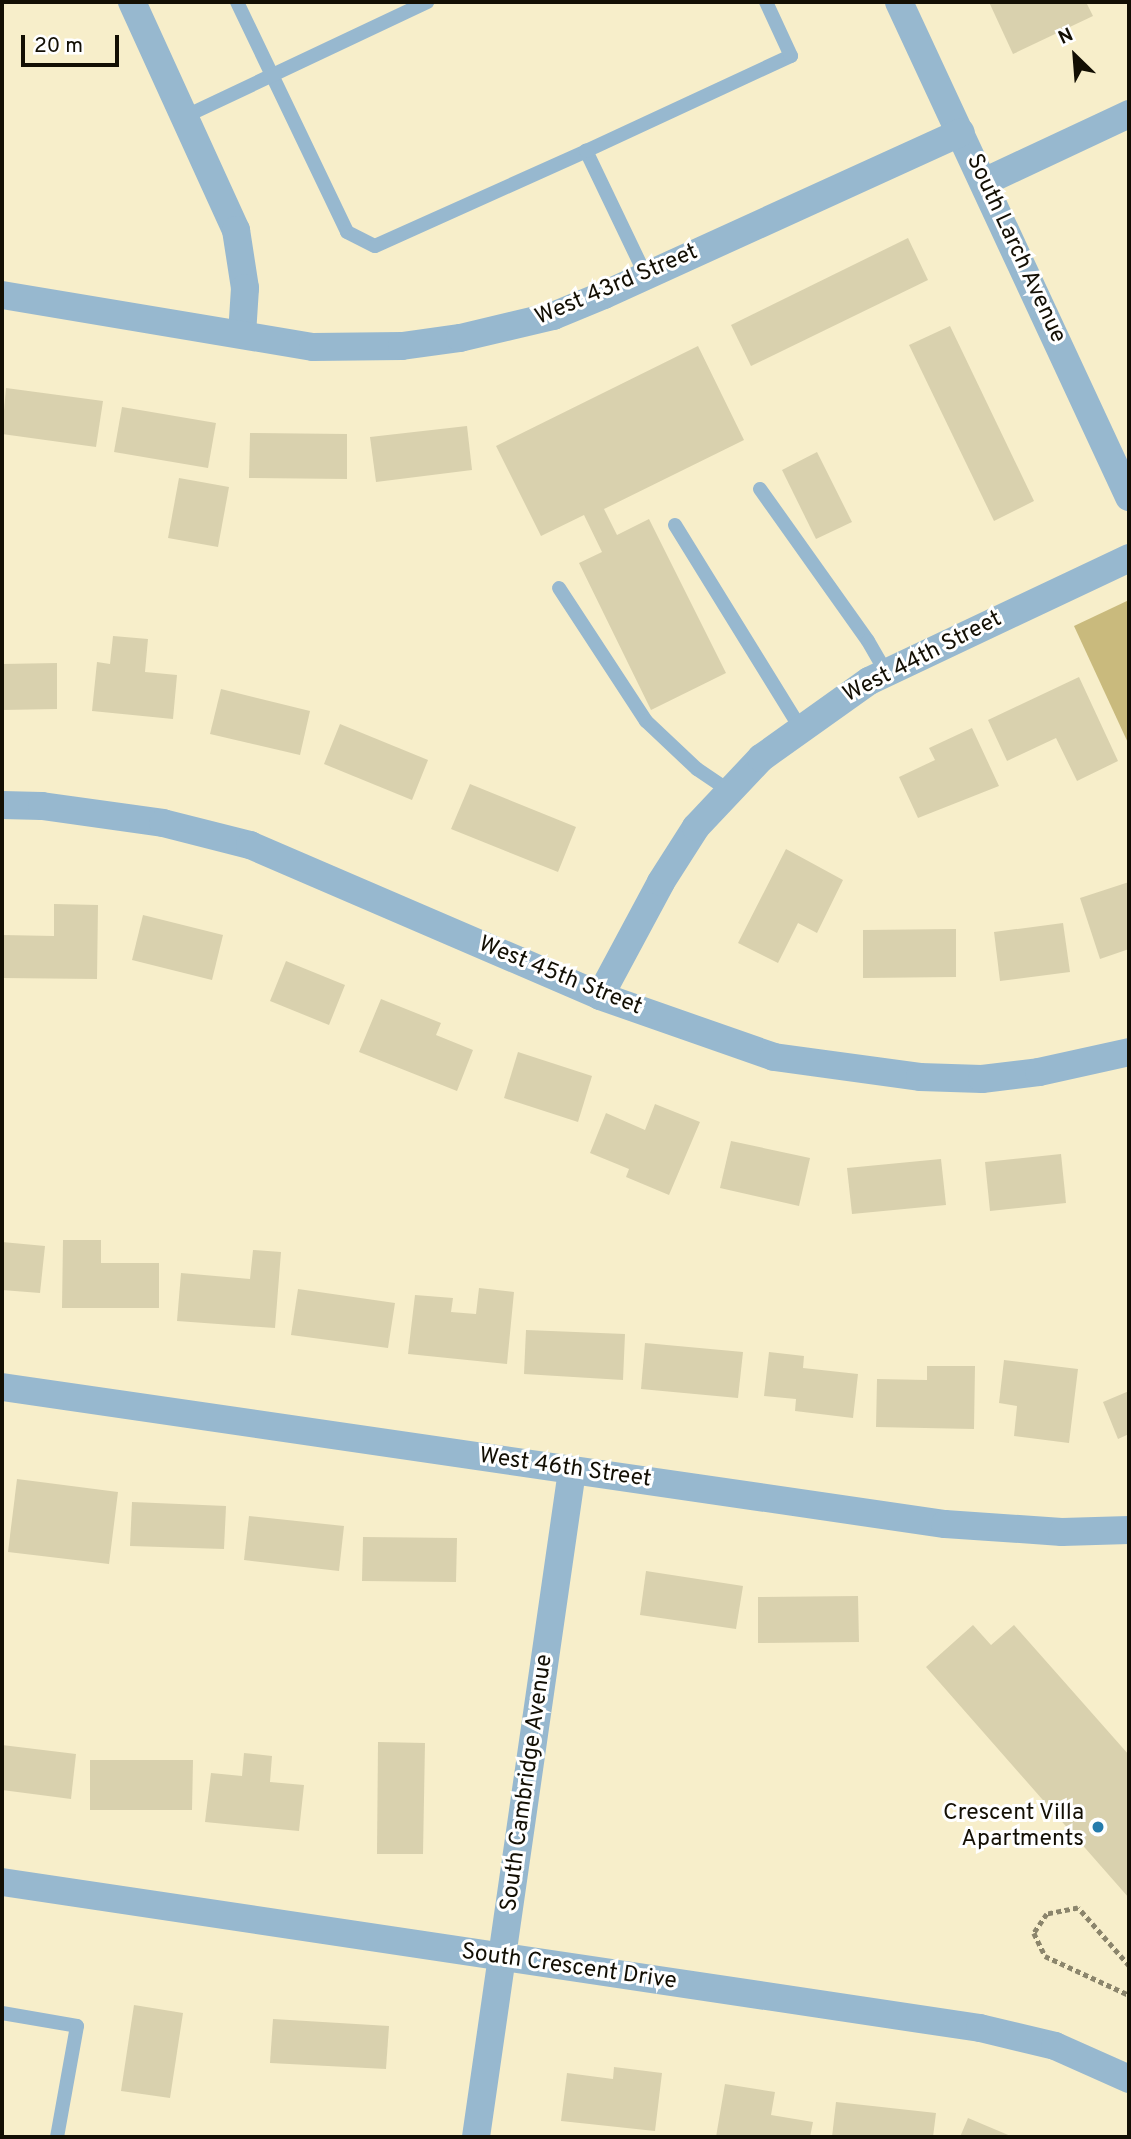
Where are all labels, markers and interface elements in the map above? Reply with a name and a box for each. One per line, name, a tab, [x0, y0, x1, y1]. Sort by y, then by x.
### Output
scale bar	[24, 21, 122, 65]
north arrow	[1040, 21, 1110, 91]
text: N	[1055, 23, 1077, 51]
text: 20 m	[34, 33, 83, 60]
street label: South Larch Avenue	[959, 150, 1071, 348]
street label: West 43rd Street	[532, 239, 702, 333]
street label: West 44th Street	[839, 606, 1007, 710]
street label: West 45th Street	[474, 932, 646, 1022]
street label: West 46th Street	[477, 1443, 653, 1495]
street label: South Cambridge Avenue	[496, 1652, 560, 1914]
place label: Crescent Villa Apartments	[942, 1800, 1084, 1854]
marker: Crescent Villa Apartments	[1090, 1819, 1106, 1835]
street label: South Crescent Drive	[460, 1939, 678, 1997]

